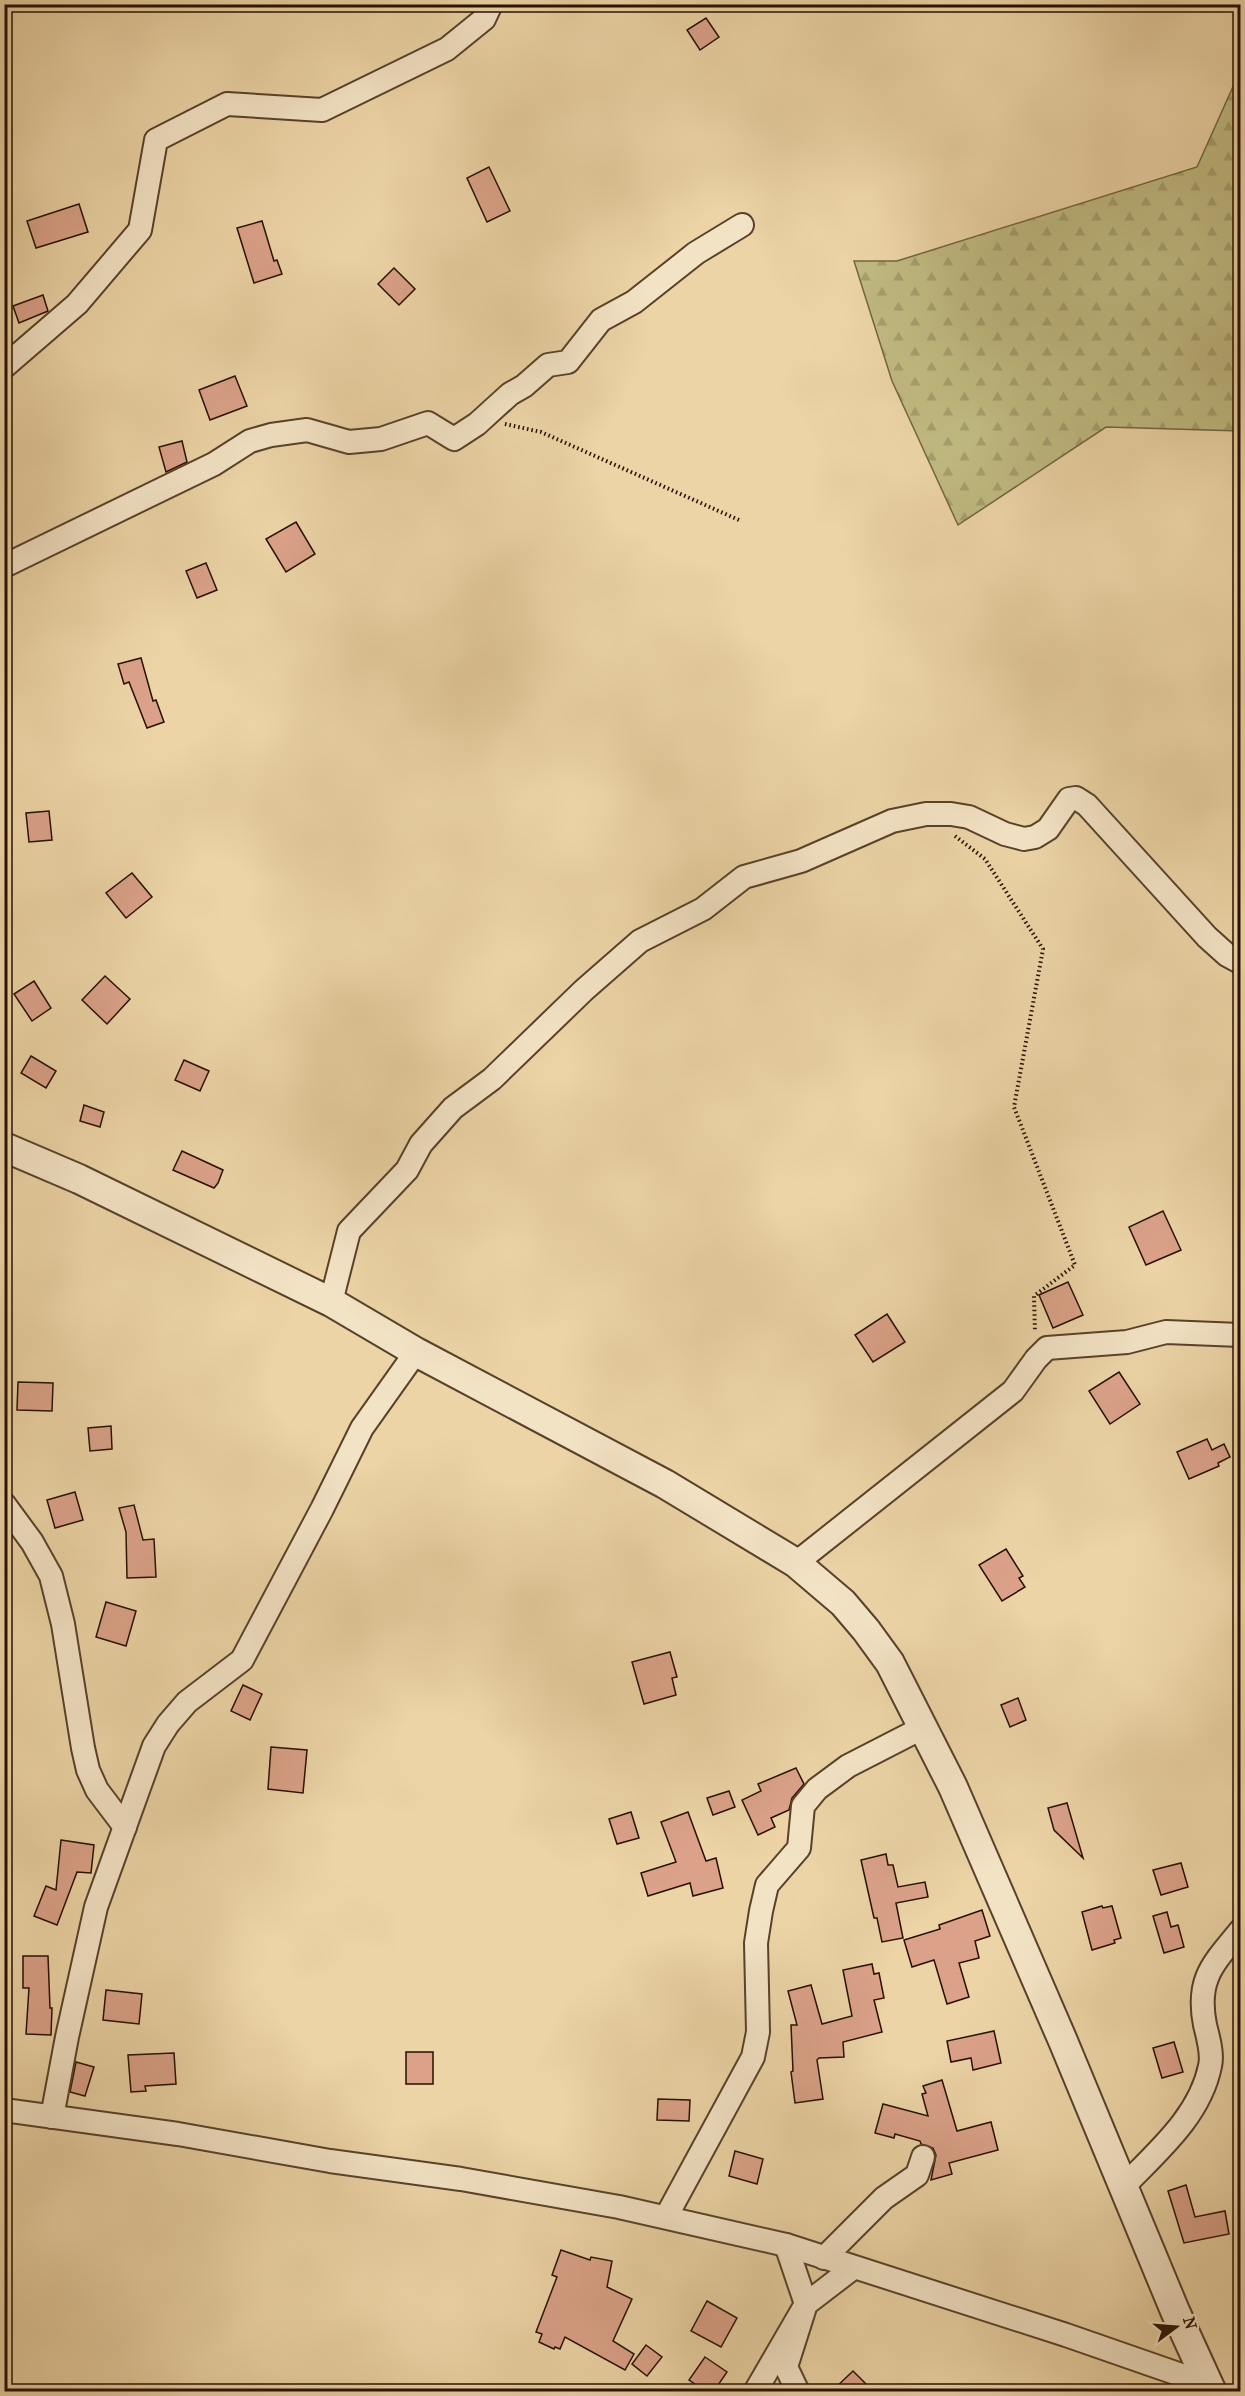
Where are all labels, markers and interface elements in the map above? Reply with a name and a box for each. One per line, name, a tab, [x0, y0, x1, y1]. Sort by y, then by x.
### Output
north arrow	[1146, 2297, 1206, 2357]
text: N	[1179, 2315, 1201, 2332]

